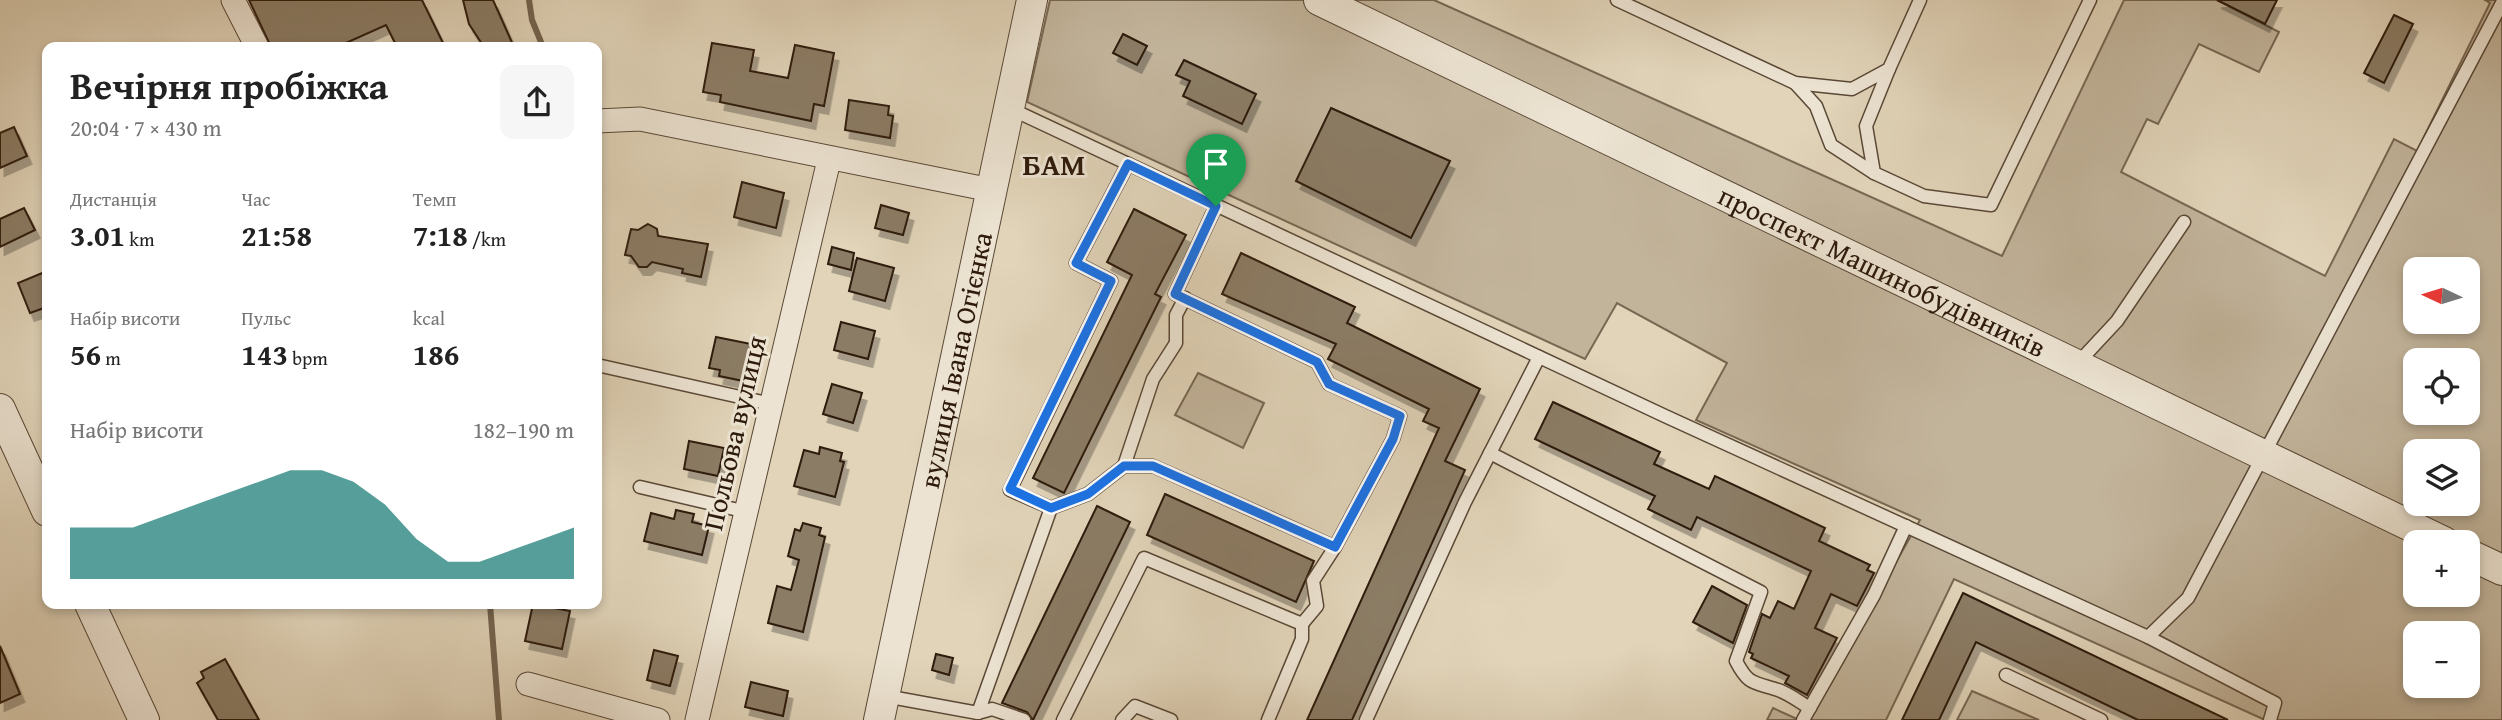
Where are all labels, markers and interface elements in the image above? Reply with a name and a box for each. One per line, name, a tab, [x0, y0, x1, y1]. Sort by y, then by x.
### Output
text: Вечірня пробіжка	[70, 57, 388, 113]
button: share	[500, 65, 574, 139]
text: 20:04 · 7 × 430 m	[70, 111, 222, 144]
pin	[1186, 134, 1246, 206]
district label: БАМ	[1023, 142, 1085, 186]
icon: arrive	[1197, 145, 1235, 183]
street label: проспект Машинобудівників	[1712, 174, 2053, 367]
text: Дистанція	[70, 185, 157, 213]
text: Час	[241, 185, 270, 213]
text: Темп	[413, 185, 457, 213]
text: 3.01	[70, 213, 125, 257]
text: 21:58	[241, 213, 312, 257]
text: 7:18	[413, 213, 468, 257]
text: km	[125, 225, 154, 253]
text: /km	[468, 225, 506, 253]
street label: вулиця Івана Огієнка	[908, 227, 1002, 492]
north arrow	[2403, 257, 2480, 334]
map controls	[2403, 257, 2480, 698]
text: Набір висоти	[70, 304, 180, 332]
text: Пульс	[241, 304, 291, 332]
text: kcal	[413, 304, 445, 332]
text: 56	[70, 332, 101, 376]
text: 143	[241, 332, 288, 376]
text: 186	[413, 332, 459, 376]
street label: Польова вулиця	[691, 332, 776, 534]
text: m	[101, 344, 121, 372]
text: bpm	[288, 344, 328, 372]
button: locate	[2403, 348, 2480, 425]
text: Набір висоти	[70, 413, 204, 446]
text: 182–190 m	[473, 413, 574, 446]
button: layers	[2403, 439, 2480, 516]
button: +	[2403, 530, 2480, 607]
button: −	[2403, 621, 2480, 698]

